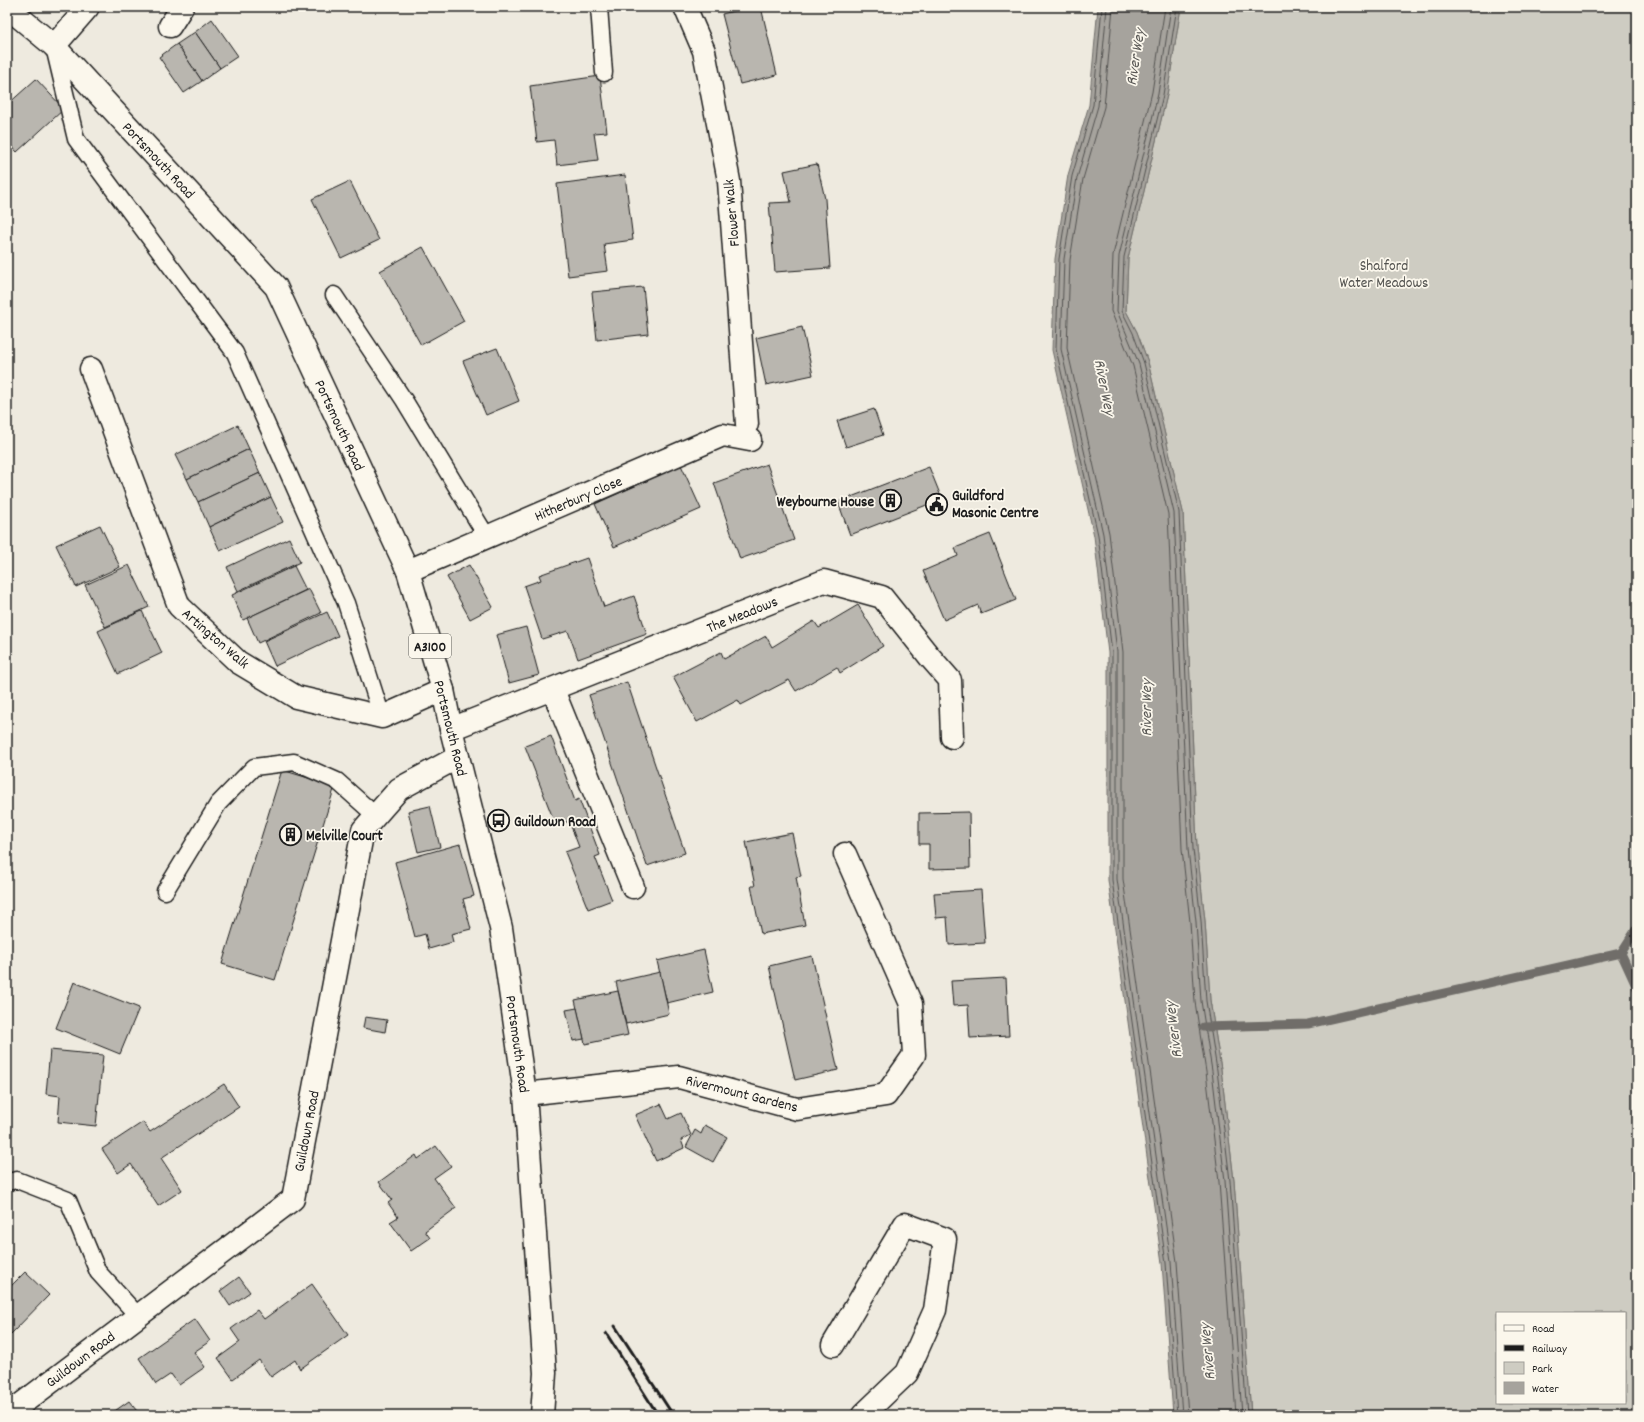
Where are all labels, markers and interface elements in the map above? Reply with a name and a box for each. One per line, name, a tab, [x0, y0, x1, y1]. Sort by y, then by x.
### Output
water label: River Wey	[1121, 25, 1153, 87]
street label: Portsmouth Road	[116, 118, 199, 205]
street label: Flower Walk	[719, 178, 747, 247]
park label: Shalford Water Meadows	[1340, 256, 1428, 295]
water label: River Wey	[1087, 357, 1121, 420]
street label: Portsmouth Road	[307, 377, 369, 475]
street label: Hitherbury Close	[531, 471, 627, 528]
place label: Guildford Masonic Centre	[952, 486, 1039, 525]
building icon: Weybourne House	[877, 488, 903, 514]
public building icon: Guildford Masonic Centre	[924, 491, 950, 517]
place label: Weybourne House	[777, 492, 874, 514]
street label: The Meadows	[704, 592, 782, 640]
street label: Artington Walk	[176, 604, 253, 675]
road number: A3100	[409, 634, 451, 658]
water label: River Wey	[1136, 677, 1159, 736]
street label: Portsmouth Road	[427, 678, 472, 779]
bus stop icon: Guildown Road	[486, 808, 512, 834]
place label: Guildown Road	[514, 812, 596, 834]
building icon: Melville Court	[278, 822, 304, 848]
place label: Melville Court	[306, 826, 383, 848]
street label: Portsmouth Road	[498, 994, 534, 1094]
water label: River Wey	[1159, 998, 1189, 1059]
street label: Rivermount Gardens	[683, 1070, 800, 1120]
street label: Guildown Road	[289, 1089, 327, 1174]
legend	[1496, 1312, 1626, 1404]
water label: River Wey	[1194, 1320, 1222, 1381]
text: Road	[1532, 1321, 1554, 1338]
street label: Guildown Road	[42, 1327, 121, 1394]
text: Railway	[1532, 1341, 1568, 1358]
text: Park	[1532, 1361, 1553, 1378]
text: Water	[1532, 1381, 1559, 1398]

